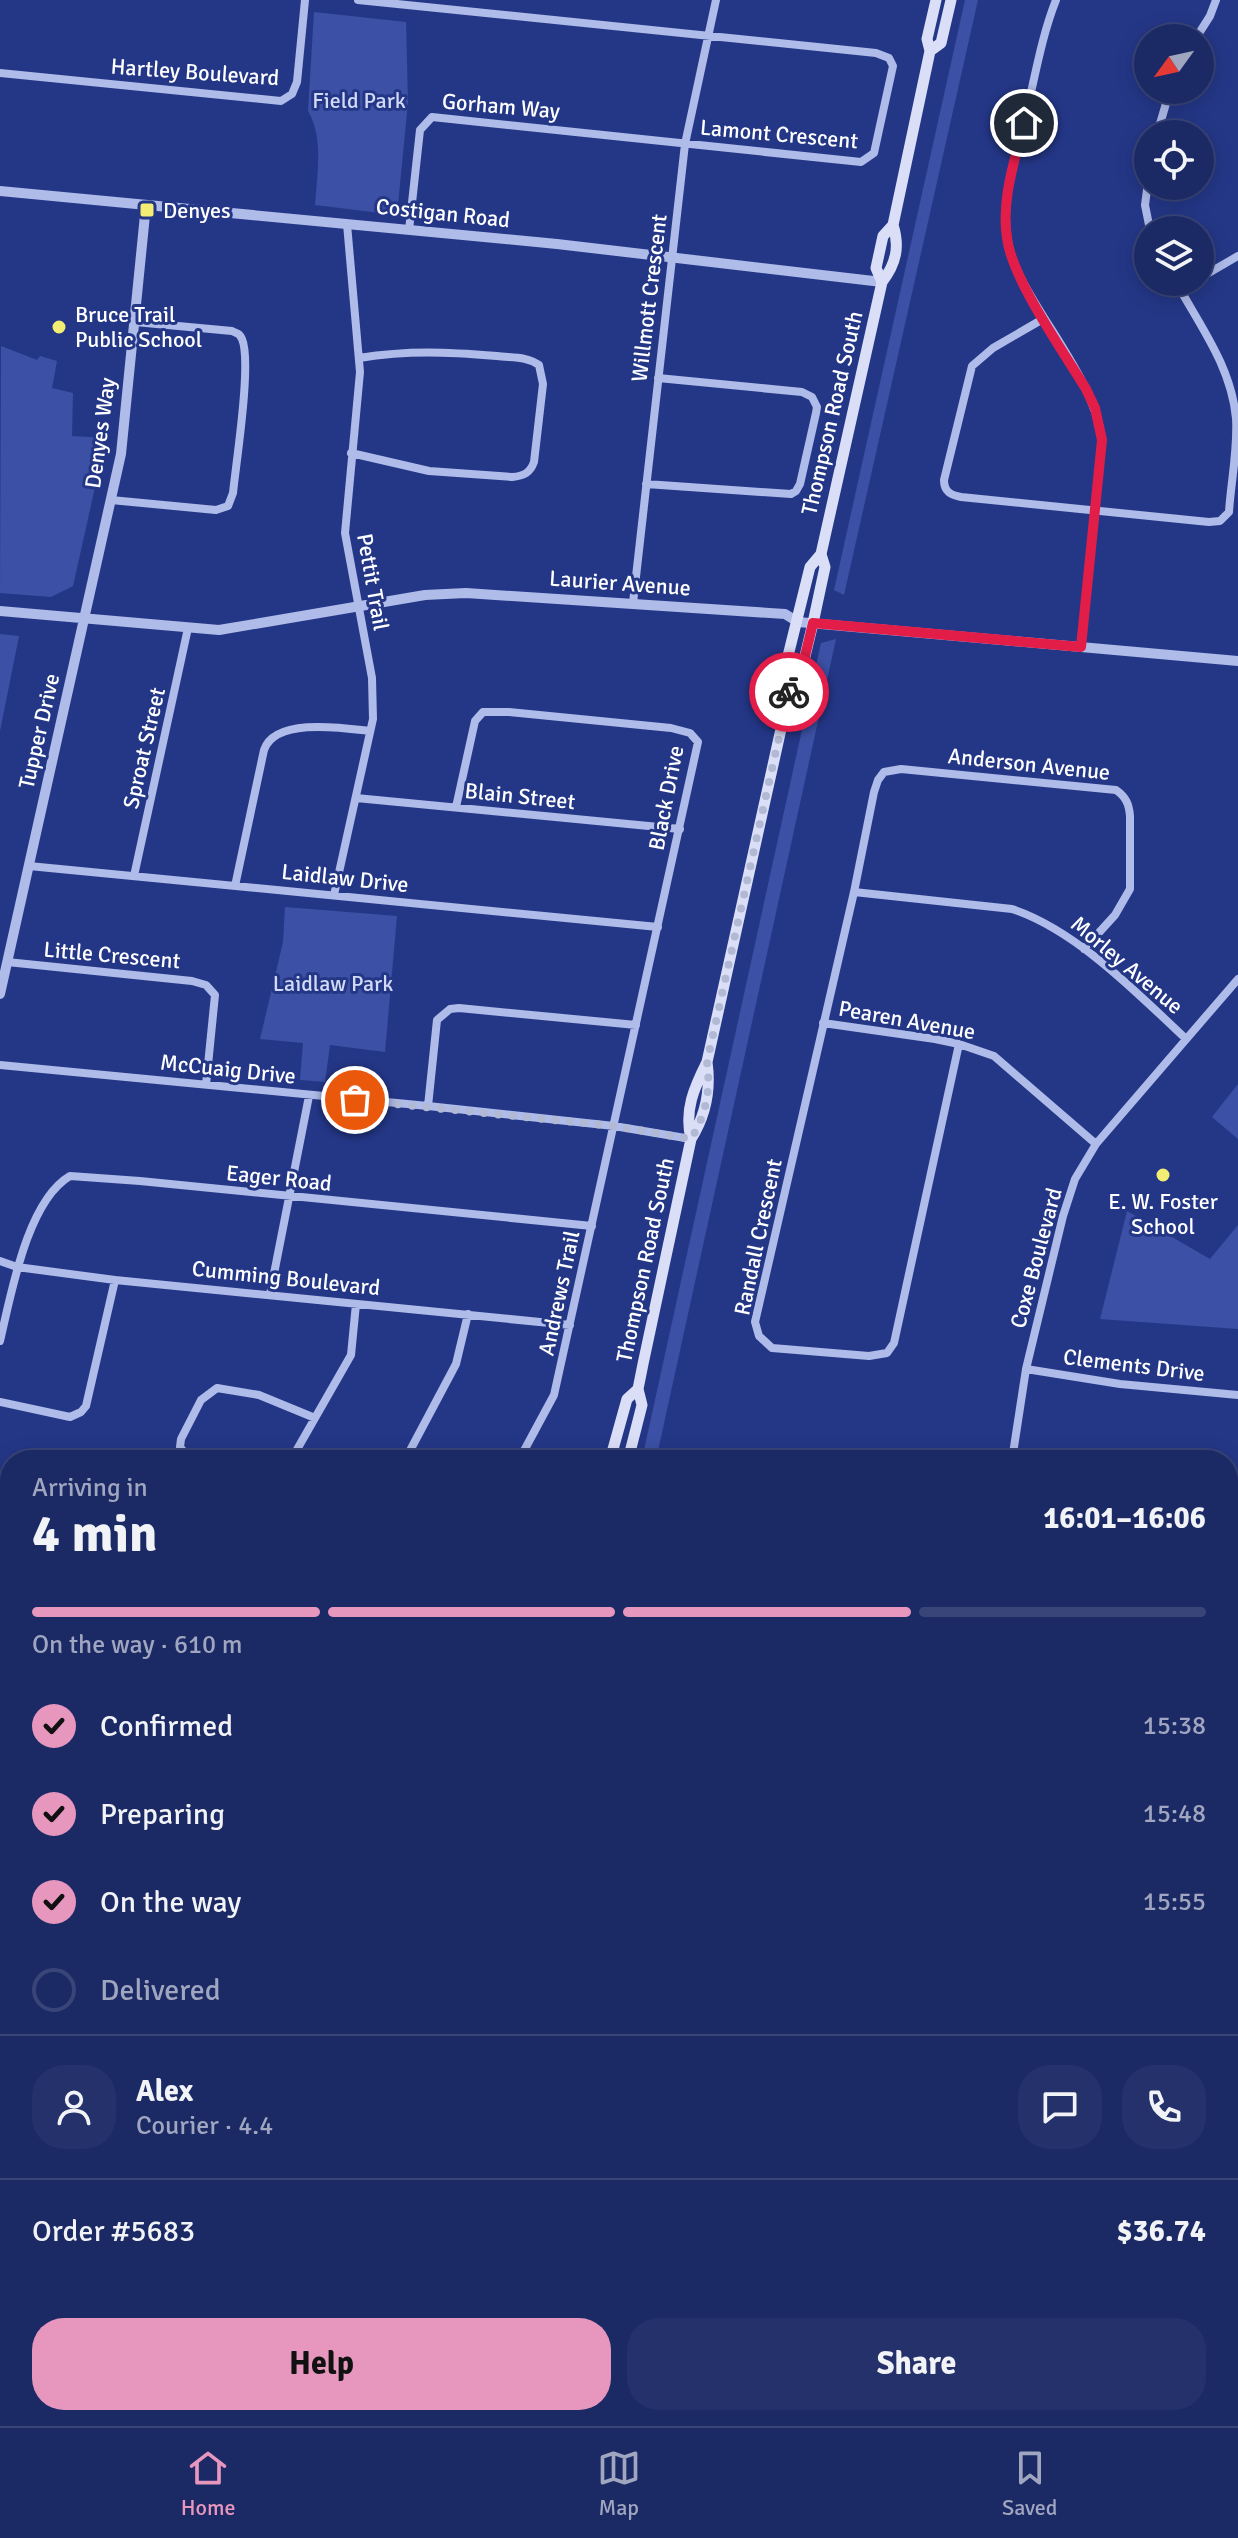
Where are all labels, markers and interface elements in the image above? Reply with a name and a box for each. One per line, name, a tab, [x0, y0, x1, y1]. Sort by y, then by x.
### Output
north arrow	[1134, 24, 1214, 104]
map controls	[1134, 24, 1214, 296]
street label: Hartley Boulevard	[110, 53, 280, 91]
park label: Field Park	[312, 87, 406, 114]
street label: Gorham Way	[441, 87, 562, 125]
pin	[990, 89, 1058, 157]
icon: home	[1002, 101, 1046, 145]
street label: Lamont Crescent	[699, 114, 859, 154]
button: locate	[1134, 120, 1214, 200]
street label: Costigan Road	[375, 193, 511, 233]
place label: Denyes	[163, 197, 231, 224]
marker: Denyes	[138, 201, 156, 219]
street label: Willmott Crescent	[625, 212, 673, 383]
button: layers	[1134, 216, 1214, 296]
place label: Bruce Trail Public School	[75, 301, 202, 353]
street label: Thompson Road South	[795, 308, 869, 518]
marker: Bruce Trail Public School	[50, 318, 68, 336]
street label: Denyes Way	[79, 375, 121, 490]
street label: Pettit Trail	[351, 531, 395, 633]
street label: Laurier Avenue	[548, 565, 692, 601]
courier	[749, 652, 829, 732]
icon: bike	[767, 670, 811, 714]
street label: Tupper Drive	[13, 671, 65, 791]
street label: Sproat Street	[117, 684, 171, 811]
street label: Anderson Avenue	[947, 742, 1111, 786]
street label: Black Drive	[643, 743, 689, 853]
street label: Blain Street	[463, 777, 577, 815]
street label: Laidlaw Drive	[280, 858, 410, 898]
street label: Morley Avenue	[1065, 910, 1189, 1020]
street label: Little Crescent	[43, 936, 182, 974]
park label: Laidlaw Park	[273, 970, 393, 997]
street label: Pearen Avenue	[837, 995, 977, 1045]
street label: McCuaig Drive	[159, 1048, 297, 1090]
pin	[321, 1066, 389, 1134]
icon: bag	[333, 1078, 377, 1122]
street label: Thompson Road South	[610, 1155, 680, 1365]
street label: Randall Crescent	[728, 1156, 788, 1318]
street label: Eager Road	[225, 1159, 333, 1197]
marker: E. W. Foster School	[1154, 1166, 1172, 1184]
street label: Coxe Boulevard	[1004, 1185, 1068, 1331]
place label: E. W. Foster School	[1108, 1188, 1218, 1240]
street label: Andrews Trail	[533, 1228, 585, 1358]
street label: Cumming Boulevard	[191, 1255, 381, 1301]
street label: Clements Drive	[1062, 1343, 1206, 1387]
text: Arriving in	[32, 1472, 148, 1504]
text: 16:01–16:06	[1043, 1500, 1206, 1537]
text: 4 min	[32, 1502, 158, 1566]
text: On the way · 610 m	[32, 1629, 242, 1661]
icon: check	[32, 1704, 76, 1748]
text: Confirmed	[100, 1708, 233, 1745]
text: 15:38	[1143, 1710, 1206, 1742]
icon: check	[32, 1792, 76, 1836]
text: Preparing	[100, 1796, 225, 1833]
text: 15:48	[1143, 1798, 1206, 1830]
icon: check	[32, 1880, 76, 1924]
text: On the way	[100, 1884, 241, 1921]
text: 15:55	[1143, 1886, 1206, 1918]
text: Delivered	[100, 1972, 221, 2009]
button: person	[32, 2065, 116, 2149]
button: chat	[1018, 2065, 1102, 2149]
button: phone	[1122, 2065, 1206, 2149]
text: Alex	[136, 2073, 193, 2110]
text: Courier · 4.4	[136, 2110, 273, 2142]
text: Order #5683	[32, 2213, 195, 2250]
text: $36.74	[1116, 2213, 1206, 2250]
button: Help	[32, 2318, 611, 2410]
button: Share	[627, 2318, 1206, 2410]
tab: Home	[181, 2446, 235, 2521]
tab: Map	[597, 2446, 641, 2521]
tab: Saved	[1002, 2446, 1057, 2521]

